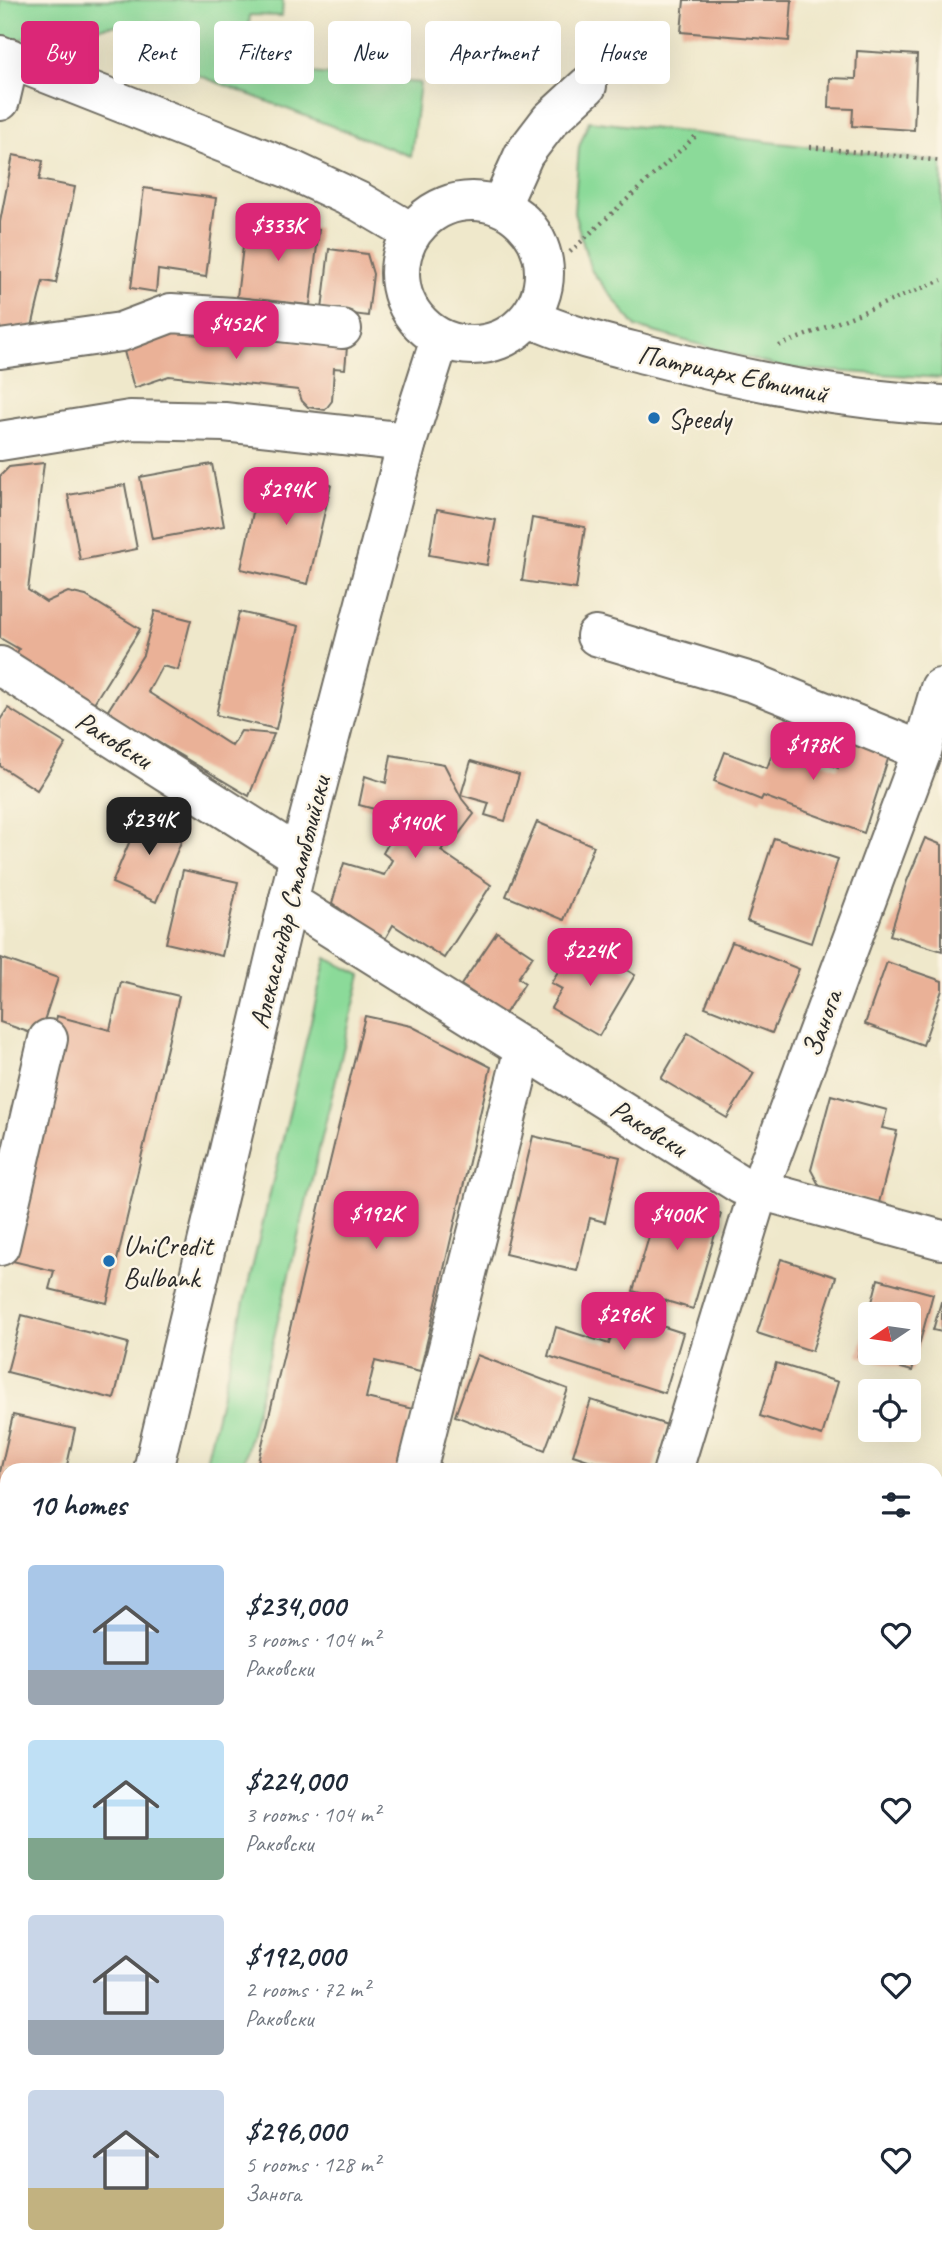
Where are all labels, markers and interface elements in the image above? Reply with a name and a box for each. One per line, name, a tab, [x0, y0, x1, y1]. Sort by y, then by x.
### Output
chip: Buy	[21, 21, 99, 84]
chip: Rent	[113, 21, 200, 84]
chip: Filters	[214, 21, 314, 84]
chip: New	[328, 21, 411, 84]
chip: Apartment	[425, 21, 561, 84]
chip: House	[575, 21, 670, 84]
pin: $333K	[229, 204, 327, 263]
text: $333K	[251, 211, 305, 240]
pin: $452K	[187, 302, 285, 361]
text: $452K	[210, 309, 262, 338]
street label: Патриарх Евтимий	[635, 336, 832, 411]
place label: Speedy	[668, 401, 733, 436]
marker: Speedy	[646, 410, 662, 426]
pin: $294K	[237, 468, 335, 527]
text: $294K	[260, 475, 312, 504]
street label: Раковски	[69, 703, 161, 778]
pin: $178K	[764, 722, 862, 782]
text: $178K	[787, 730, 840, 759]
street label: Алекасандър Стамболийски	[241, 771, 338, 1032]
pin: $234K	[100, 798, 198, 857]
pin: $140K	[366, 800, 464, 860]
text: $234K	[122, 805, 176, 834]
text: $140K	[388, 808, 442, 837]
pin: $224K	[541, 928, 639, 988]
text: $224K	[563, 936, 617, 965]
street label: Занога	[793, 983, 850, 1061]
street label: Раковски	[604, 1091, 696, 1166]
pin: $192K	[327, 1192, 425, 1251]
pin: $400K	[628, 1192, 726, 1252]
text: $192K	[350, 1199, 402, 1228]
text: $400K	[650, 1200, 704, 1229]
place label: UniCredit Bulbank	[123, 1228, 215, 1295]
marker: UniCredit Bulbank	[101, 1253, 117, 1269]
pin: $296K	[575, 1292, 673, 1352]
text: $296K	[597, 1300, 651, 1329]
north arrow	[858, 1302, 920, 1365]
map controls	[858, 1302, 921, 1442]
button: locate	[858, 1379, 921, 1442]
text: 10 homes	[28, 1486, 126, 1524]
icon: filters	[877, 1486, 915, 1524]
text: $234,000	[245, 1587, 345, 1625]
icon: home	[84, 1593, 168, 1677]
icon: heart	[877, 1616, 915, 1654]
text: 3 rooms · 104 m²	[245, 1625, 380, 1654]
text: Раковски	[245, 1654, 313, 1683]
text: $224,000	[245, 1762, 345, 1800]
icon: home	[84, 1768, 168, 1852]
icon: heart	[877, 1791, 915, 1829]
text: 3 rooms · 104 m²	[245, 1800, 380, 1829]
text: Раковски	[245, 1829, 313, 1858]
text: $192,000	[245, 1937, 345, 1975]
icon: home	[84, 1943, 168, 2027]
icon: heart	[877, 1966, 915, 2004]
text: 2 rooms · 72 m²	[245, 1975, 369, 2004]
text: Раковски	[245, 2004, 313, 2033]
text: $296,000	[245, 2112, 346, 2150]
icon: home	[84, 2118, 168, 2202]
icon: heart	[877, 2141, 915, 2179]
text: 5 rooms · 128 m²	[245, 2150, 380, 2179]
text: Занога	[245, 2179, 301, 2208]

